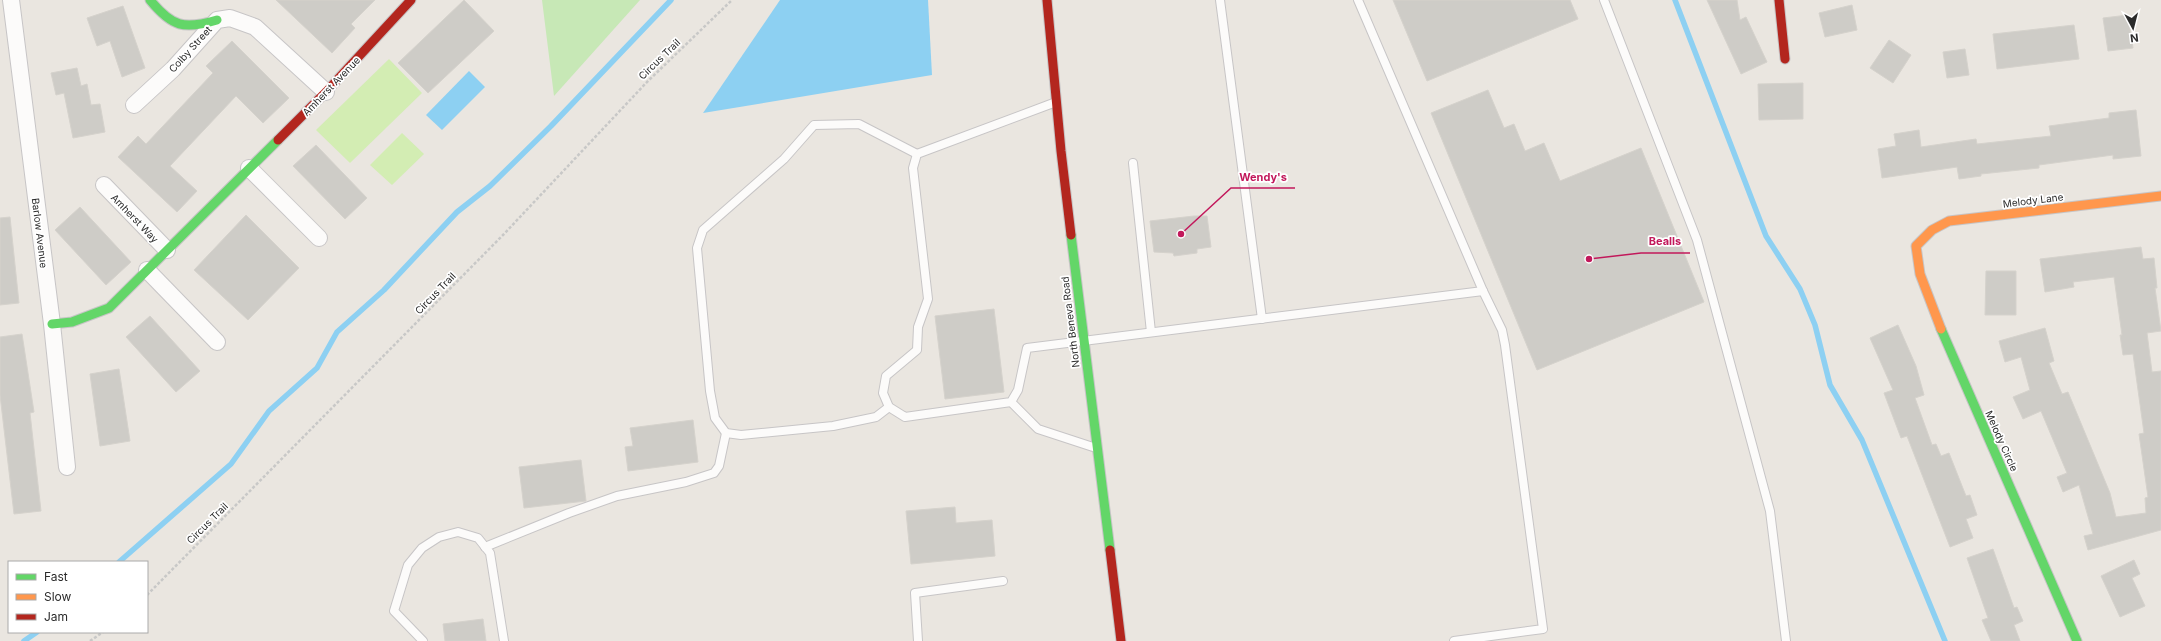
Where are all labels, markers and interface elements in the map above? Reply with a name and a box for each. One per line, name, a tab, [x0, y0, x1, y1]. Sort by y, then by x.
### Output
north arrow	[2113, 8, 2153, 48]
street label: Colby Street	[166, 23, 214, 75]
text: N	[2129, 30, 2139, 45]
street label: Circus Trail	[636, 36, 682, 82]
street label: Amherst Avenue	[300, 54, 362, 118]
callout: Wendy's	[1231, 165, 1295, 188]
text: Wendy's	[1239, 170, 1287, 184]
street label: Melody Lane	[2002, 190, 2064, 210]
street label: Amherst Way	[109, 191, 161, 245]
street label: Barlow Avenue	[30, 197, 50, 269]
callout: Bealls	[1641, 230, 1690, 253]
text: Bealls	[1649, 234, 1681, 248]
street label: Circus Trail	[412, 270, 458, 316]
street label: North Beneva Road	[1058, 276, 1082, 368]
street label: Melody Circle	[1983, 409, 2021, 473]
street label: Circus Trail	[184, 500, 230, 546]
legend	[8, 561, 148, 633]
text: Fast	[44, 569, 68, 584]
text: Slow	[44, 589, 72, 604]
text: Jam	[44, 609, 68, 624]

